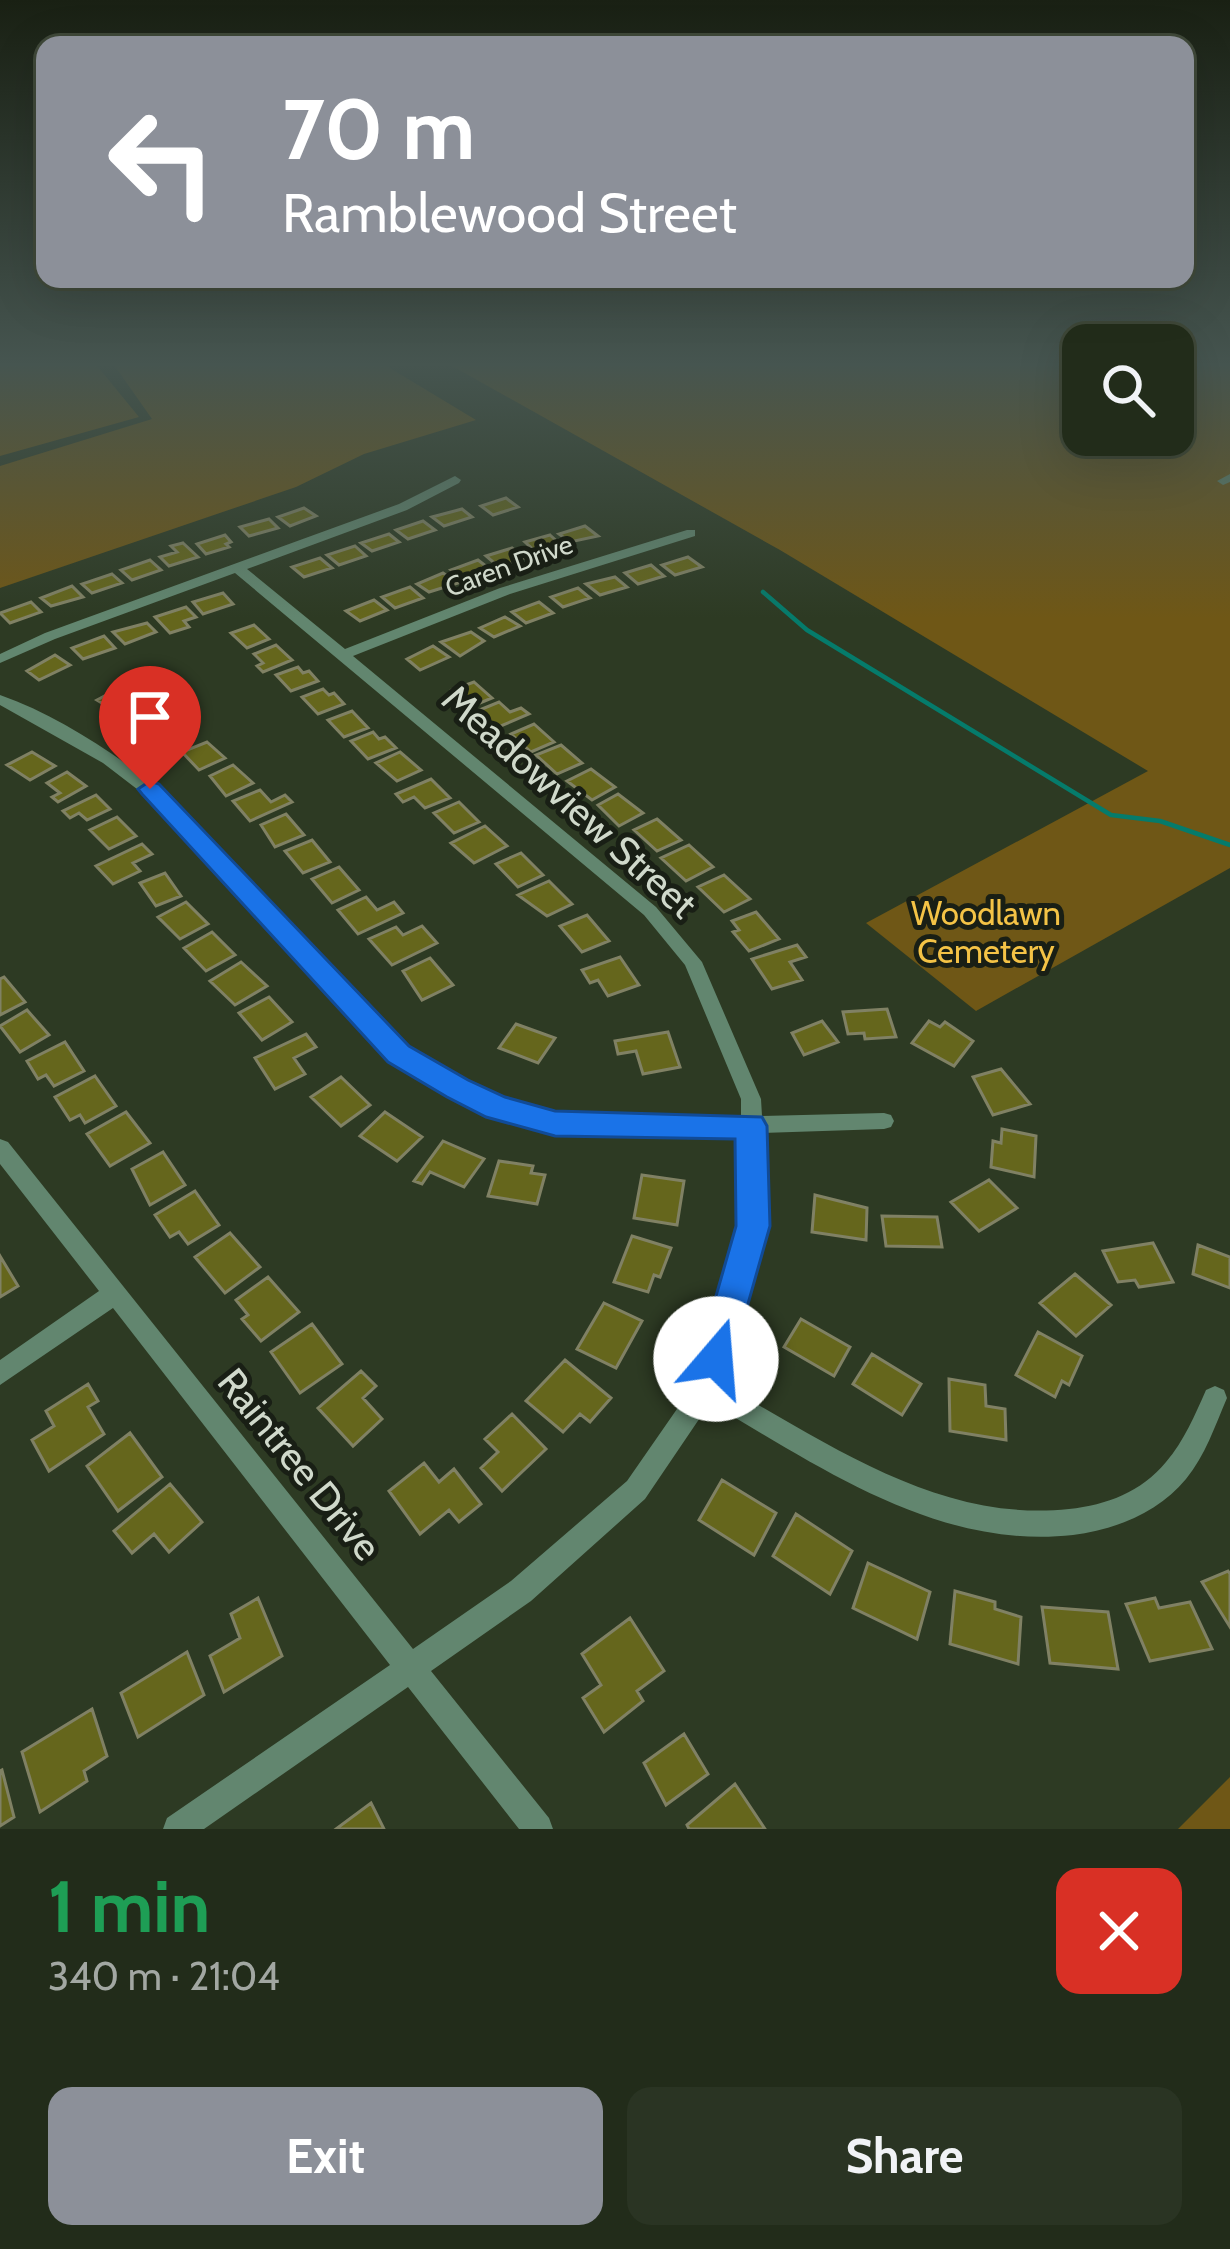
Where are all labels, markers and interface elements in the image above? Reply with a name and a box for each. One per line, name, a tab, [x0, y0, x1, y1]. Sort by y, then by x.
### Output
text: 70 m	[282, 78, 475, 180]
icon: left	[84, 84, 240, 240]
text: Ramblewood Street	[282, 180, 737, 246]
map controls	[1062, 324, 1194, 456]
button: search	[1062, 324, 1194, 456]
street label: Caren Drive	[441, 527, 577, 604]
pin	[99, 666, 201, 789]
street label: Meadowview Street	[433, 674, 707, 928]
icon: arrive	[117, 684, 183, 750]
park label: Woodlawn Cemetery	[911, 893, 1061, 971]
position arrow	[653, 1296, 779, 1422]
street label: Raintree Drive	[208, 1358, 392, 1570]
text: 1 min	[48, 1863, 210, 1950]
button: close	[1056, 1868, 1182, 1994]
text: 340 m · 21:04	[48, 1952, 280, 2000]
button: Exit	[48, 2087, 603, 2225]
button: Share	[627, 2087, 1182, 2225]

